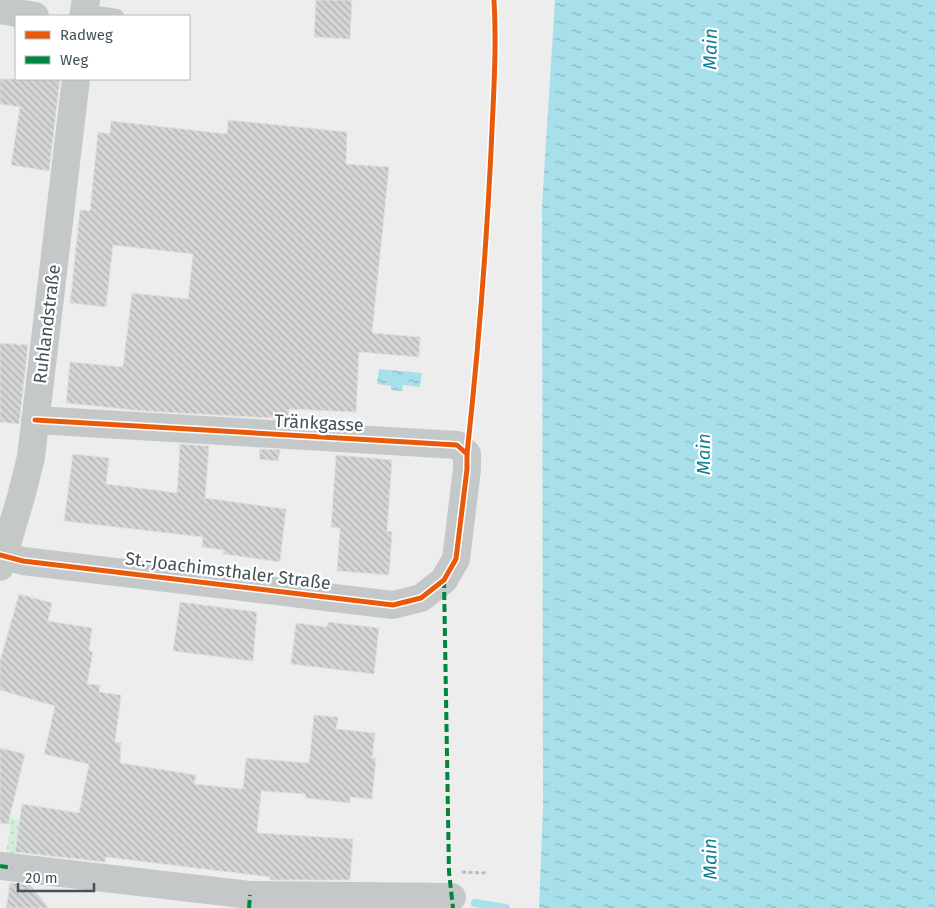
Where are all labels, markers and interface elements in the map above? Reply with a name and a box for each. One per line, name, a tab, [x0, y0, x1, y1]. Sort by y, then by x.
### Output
legend	[15, 15, 190, 80]
text: Radweg	[60, 26, 113, 44]
water label: Main	[698, 28, 722, 70]
text: Weg	[60, 51, 88, 69]
street label: Ruhlandstraße	[29, 263, 65, 385]
street label: Tränkgasse	[274, 410, 364, 436]
water label: Main	[692, 433, 715, 475]
street label: St.-Joachimsthaler Straße	[124, 547, 332, 595]
water label: Main	[698, 838, 722, 880]
scale bar	[18, 860, 94, 892]
text: 20 m	[25, 869, 58, 887]

